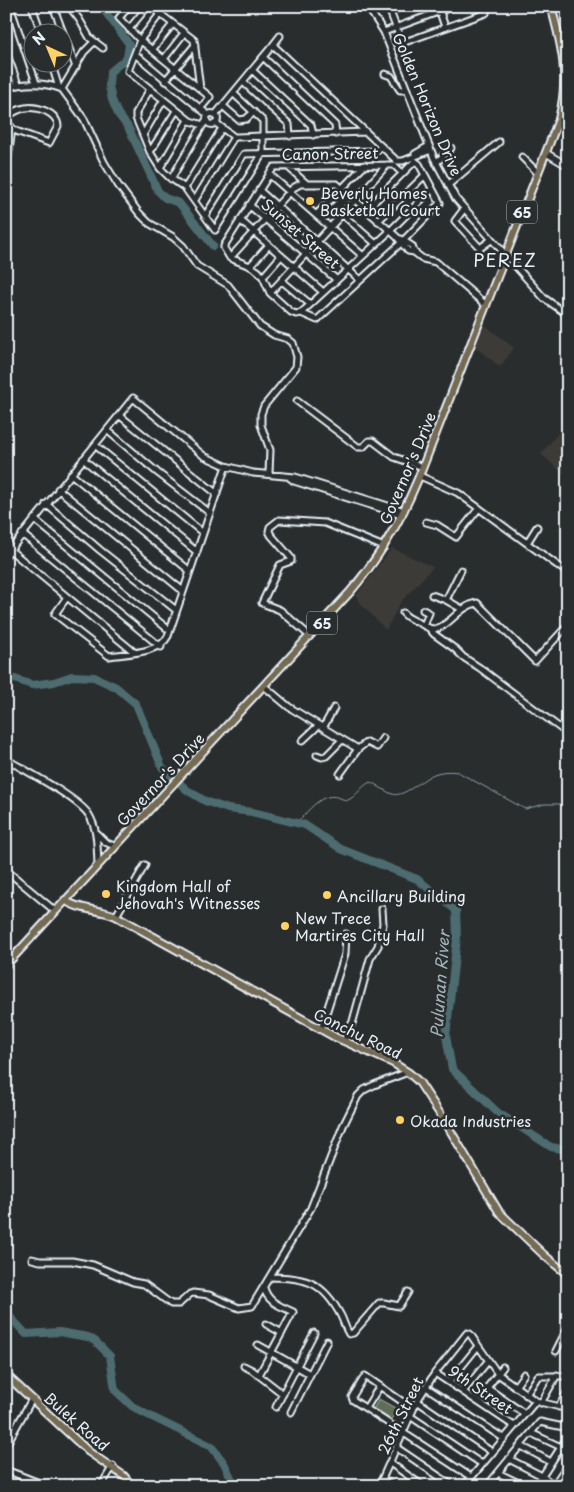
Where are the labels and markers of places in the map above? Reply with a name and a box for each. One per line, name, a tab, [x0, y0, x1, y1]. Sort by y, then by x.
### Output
place label: Beverly Homes Basketball Court	[320, 181, 440, 221]
marker: Beverly Homes Basketball Court	[304, 195, 316, 207]
place label: Kingdom Hall of Jehovah's Witnesses	[116, 874, 261, 914]
place label: Ancillary Building	[337, 884, 466, 907]
marker: Kingdom Hall of Jehovah's Witnesses	[100, 888, 112, 900]
marker: Ancillary Building	[321, 889, 333, 901]
place label: New Trece Martires City Hall	[295, 906, 425, 946]
marker: New Trece Martires City Hall	[279, 920, 291, 932]
place label: Okada Industries	[410, 1109, 531, 1132]
marker: Okada Industries	[394, 1114, 406, 1126]

